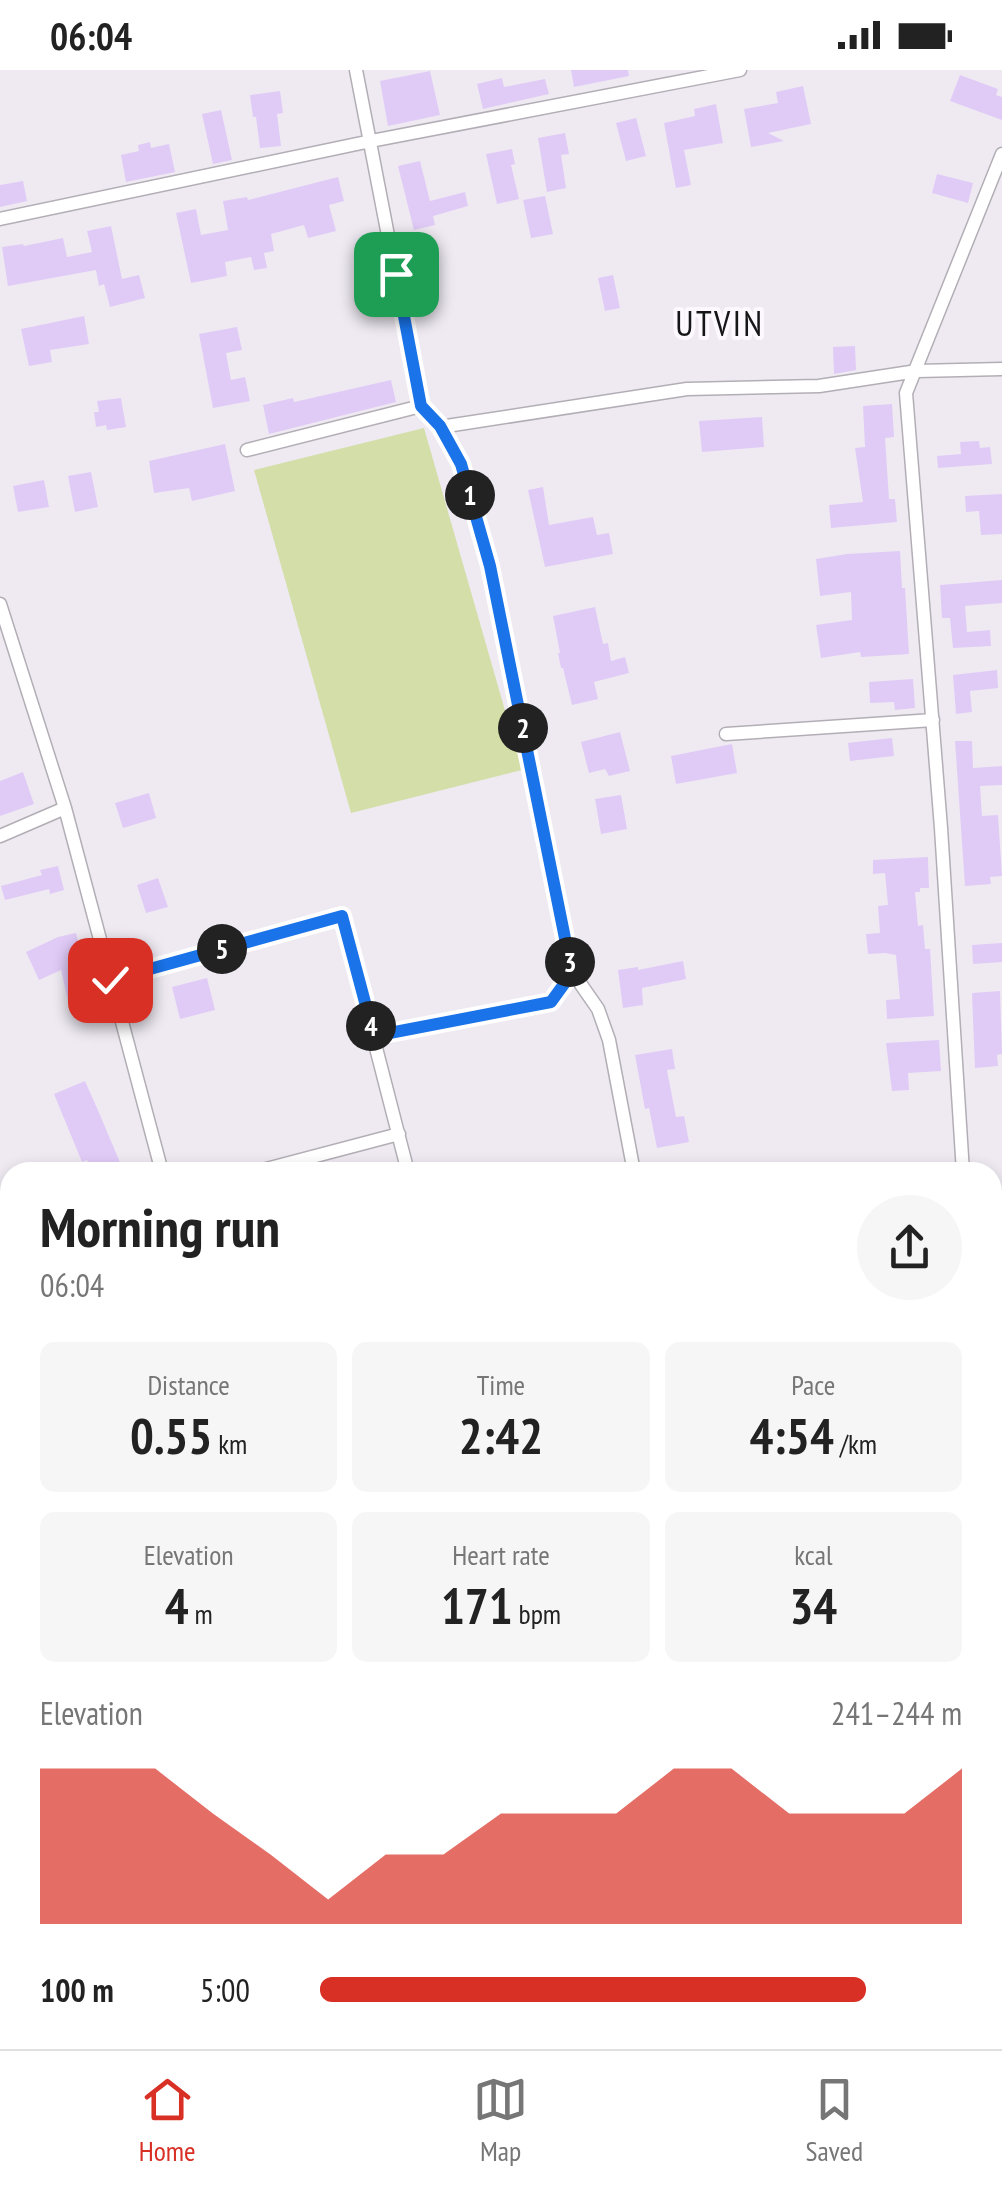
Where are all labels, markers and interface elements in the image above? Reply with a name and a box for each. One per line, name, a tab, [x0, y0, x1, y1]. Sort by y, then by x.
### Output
text: 06:04	[50, 11, 132, 60]
pin	[354, 232, 439, 317]
icon: arrive	[369, 247, 424, 302]
district label: UTVIN	[675, 300, 765, 346]
pin: 1	[445, 470, 495, 520]
text: 1	[463, 476, 477, 513]
pin: 2	[498, 703, 548, 753]
text: 2	[516, 709, 530, 746]
pin: 5	[197, 924, 247, 974]
text: 5	[215, 930, 229, 967]
pin: 3	[545, 937, 595, 987]
pin	[68, 938, 153, 1023]
text: 3	[563, 943, 577, 980]
icon: check	[83, 953, 138, 1008]
pin: 4	[346, 1001, 396, 1051]
text: 4	[364, 1007, 378, 1044]
text: Morning run	[40, 1191, 280, 1262]
button: share	[857, 1195, 962, 1300]
text: 06:04	[40, 1264, 104, 1306]
text: Distance	[147, 1366, 230, 1403]
text: Time	[477, 1366, 525, 1403]
text: Pace	[791, 1366, 835, 1403]
text: 0.55	[130, 1403, 212, 1468]
text: 2:42	[459, 1403, 543, 1468]
text: 4:54	[750, 1403, 834, 1468]
text: km	[212, 1425, 247, 1462]
text: /km	[834, 1425, 877, 1462]
text: Elevation	[144, 1536, 234, 1573]
text: Heart rate	[452, 1536, 550, 1573]
text: kcal	[794, 1536, 832, 1573]
text: 4	[165, 1573, 189, 1638]
text: 171	[441, 1573, 513, 1638]
text: 34	[789, 1573, 837, 1638]
text: m	[189, 1595, 213, 1632]
text: bpm	[513, 1595, 561, 1632]
text: Elevation	[40, 1692, 143, 1734]
text: 241–244 m	[831, 1692, 962, 1734]
text: 100 m	[40, 1969, 114, 2011]
text: 5:00	[200, 1969, 250, 2011]
tab: Home	[139, 2072, 196, 2169]
tab: Map	[473, 2072, 528, 2169]
tab: Saved	[806, 2072, 863, 2169]

